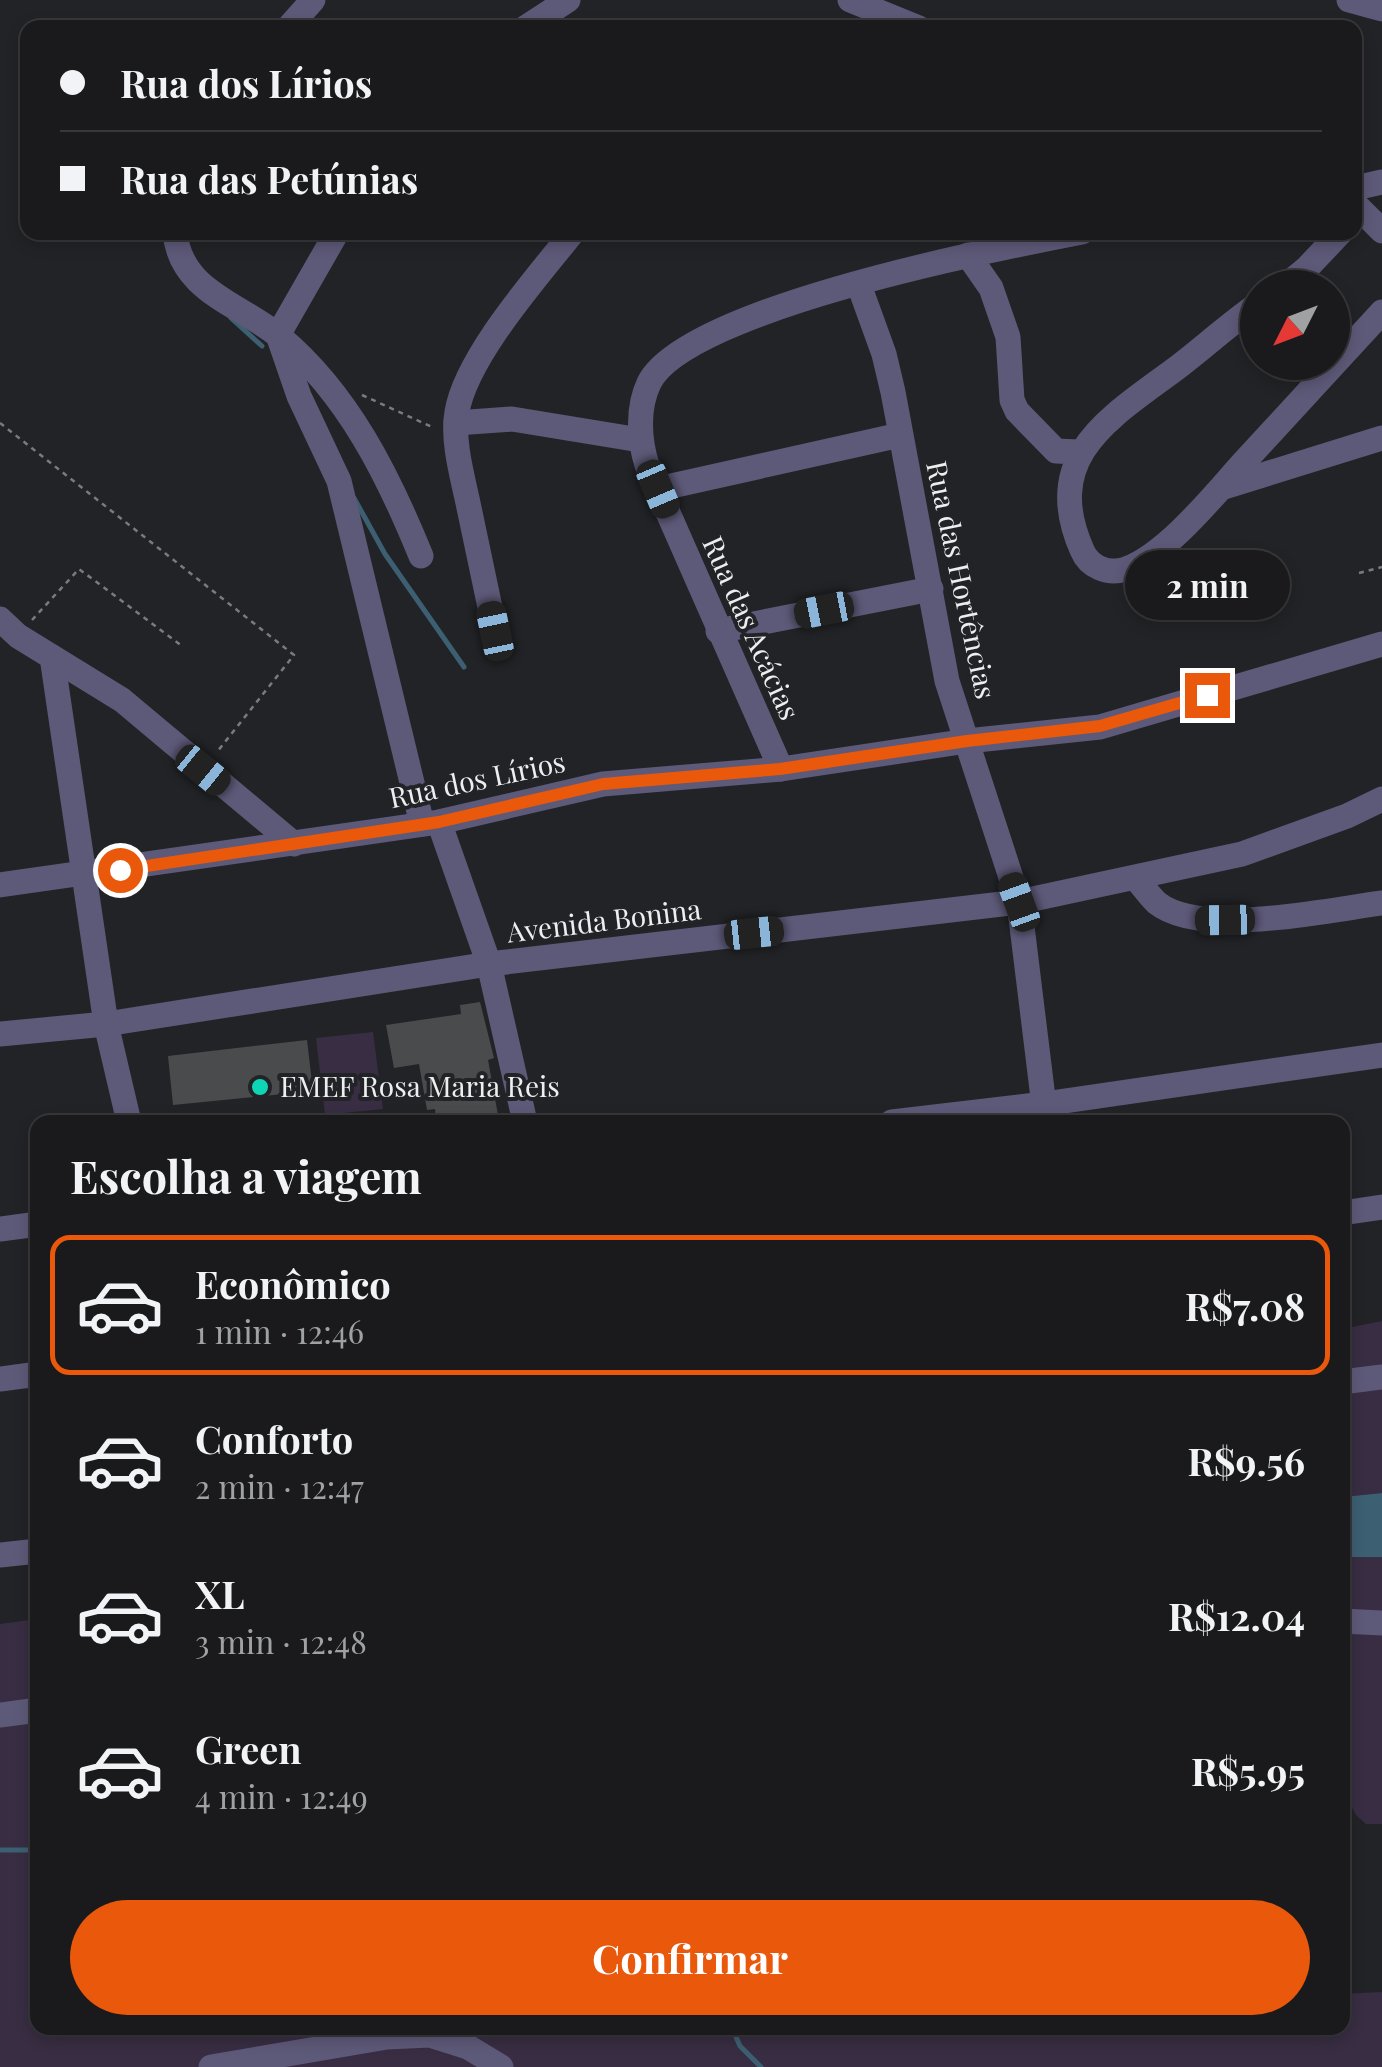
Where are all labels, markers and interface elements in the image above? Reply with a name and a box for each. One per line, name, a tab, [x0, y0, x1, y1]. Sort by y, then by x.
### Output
text: Rua dos Lírios	[120, 57, 372, 108]
text: Rua das Petúnias	[120, 153, 418, 204]
north arrow	[1240, 270, 1350, 380]
map controls	[1240, 270, 1350, 380]
car	[632, 456, 684, 522]
street label: Rua das Hortências	[919, 457, 1006, 702]
street label: Rua das Acácias	[695, 530, 809, 725]
callout: 2 min	[1124, 550, 1290, 620]
text: 2 min	[1166, 563, 1249, 606]
car	[792, 590, 856, 630]
car	[474, 599, 516, 663]
route end	[1185, 673, 1230, 718]
car	[170, 739, 236, 801]
street label: Rua dos Lírios	[385, 742, 568, 815]
route start	[98, 848, 143, 893]
car	[995, 869, 1043, 935]
street label: Avenida Bonina	[504, 889, 703, 950]
car	[1195, 904, 1255, 936]
car	[723, 915, 785, 951]
place label: EMEF Rosa Maria Reis	[280, 1067, 560, 1104]
marker: EMEF Rosa Maria Reis	[249, 1076, 271, 1098]
text: Escolha a viagem	[70, 1145, 422, 1205]
text: Econômico	[195, 1258, 391, 1309]
icon: car	[75, 1260, 165, 1350]
text: R$7.08	[1185, 1280, 1305, 1331]
text: 1 min · 12:46	[195, 1309, 364, 1352]
text: Conforto	[195, 1413, 353, 1464]
icon: car	[75, 1415, 165, 1505]
text: R$9.56	[1187, 1435, 1305, 1486]
text: 2 min · 12:47	[195, 1464, 364, 1507]
text: XL	[195, 1568, 244, 1619]
icon: car	[75, 1570, 165, 1660]
text: R$12.04	[1168, 1590, 1305, 1641]
text: 3 min · 12:48	[195, 1619, 367, 1662]
text: Green	[195, 1723, 302, 1774]
icon: car	[75, 1725, 165, 1815]
text: R$5.95	[1191, 1745, 1305, 1796]
text: 4 min · 12:49	[195, 1774, 368, 1817]
button: Confirmar	[70, 1900, 1310, 2015]

